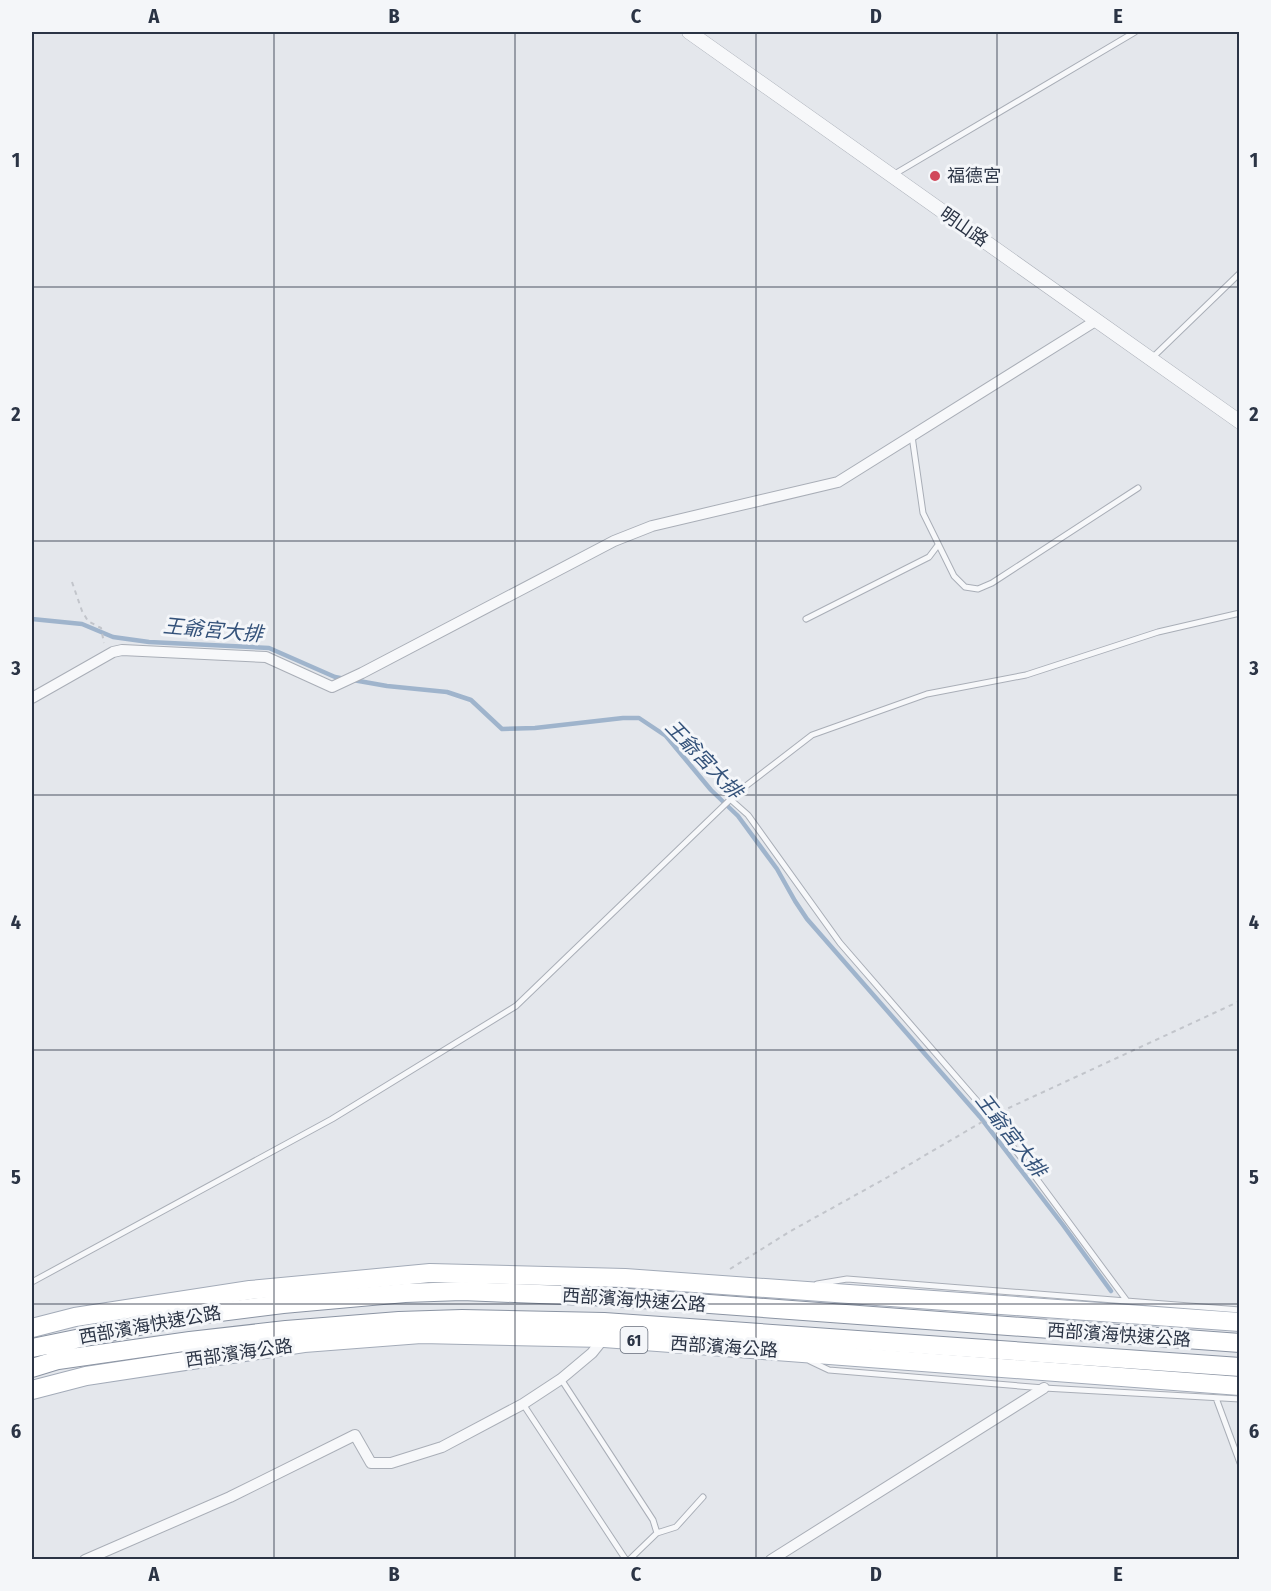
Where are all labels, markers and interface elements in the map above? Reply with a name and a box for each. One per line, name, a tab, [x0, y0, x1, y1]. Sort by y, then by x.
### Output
text: A	[148, 4, 161, 28]
text: B	[388, 4, 400, 28]
text: C	[631, 4, 642, 28]
text: D	[870, 4, 882, 28]
text: E	[1113, 4, 1123, 28]
text: 1	[12, 148, 20, 172]
text: 1	[1250, 148, 1258, 172]
place label: 福德宮	[947, 165, 1001, 187]
marker: 福德宮	[928, 169, 942, 183]
street label: 明山路	[936, 203, 992, 251]
text: 2	[10, 402, 21, 426]
text: 2	[1248, 402, 1259, 426]
water label: 王爺宮大排	[162, 614, 267, 647]
text: 3	[10, 656, 21, 680]
text: 3	[1248, 656, 1259, 680]
water label: 王爺宮大排	[661, 715, 749, 805]
text: 4	[11, 910, 21, 934]
text: 4	[1249, 910, 1259, 934]
water label: 王爺宮大排	[971, 1088, 1053, 1184]
text: 5	[11, 1165, 21, 1189]
text: 5	[1249, 1165, 1259, 1189]
street label: 西部濱海快速公路	[561, 1284, 707, 1316]
street label: 西部濱海快速公路	[77, 1302, 223, 1348]
street label: 西部濱海快速公路	[1046, 1319, 1192, 1351]
road number: 61	[620, 1327, 648, 1353]
street label: 西部濱海公路	[669, 1332, 779, 1362]
street label: 西部濱海公路	[184, 1335, 294, 1371]
text: 6	[11, 1419, 21, 1443]
text: 6	[1249, 1419, 1259, 1443]
text: A	[148, 1562, 161, 1586]
text: B	[388, 1562, 400, 1586]
text: C	[631, 1562, 642, 1586]
text: D	[870, 1562, 882, 1586]
text: E	[1113, 1562, 1123, 1586]

